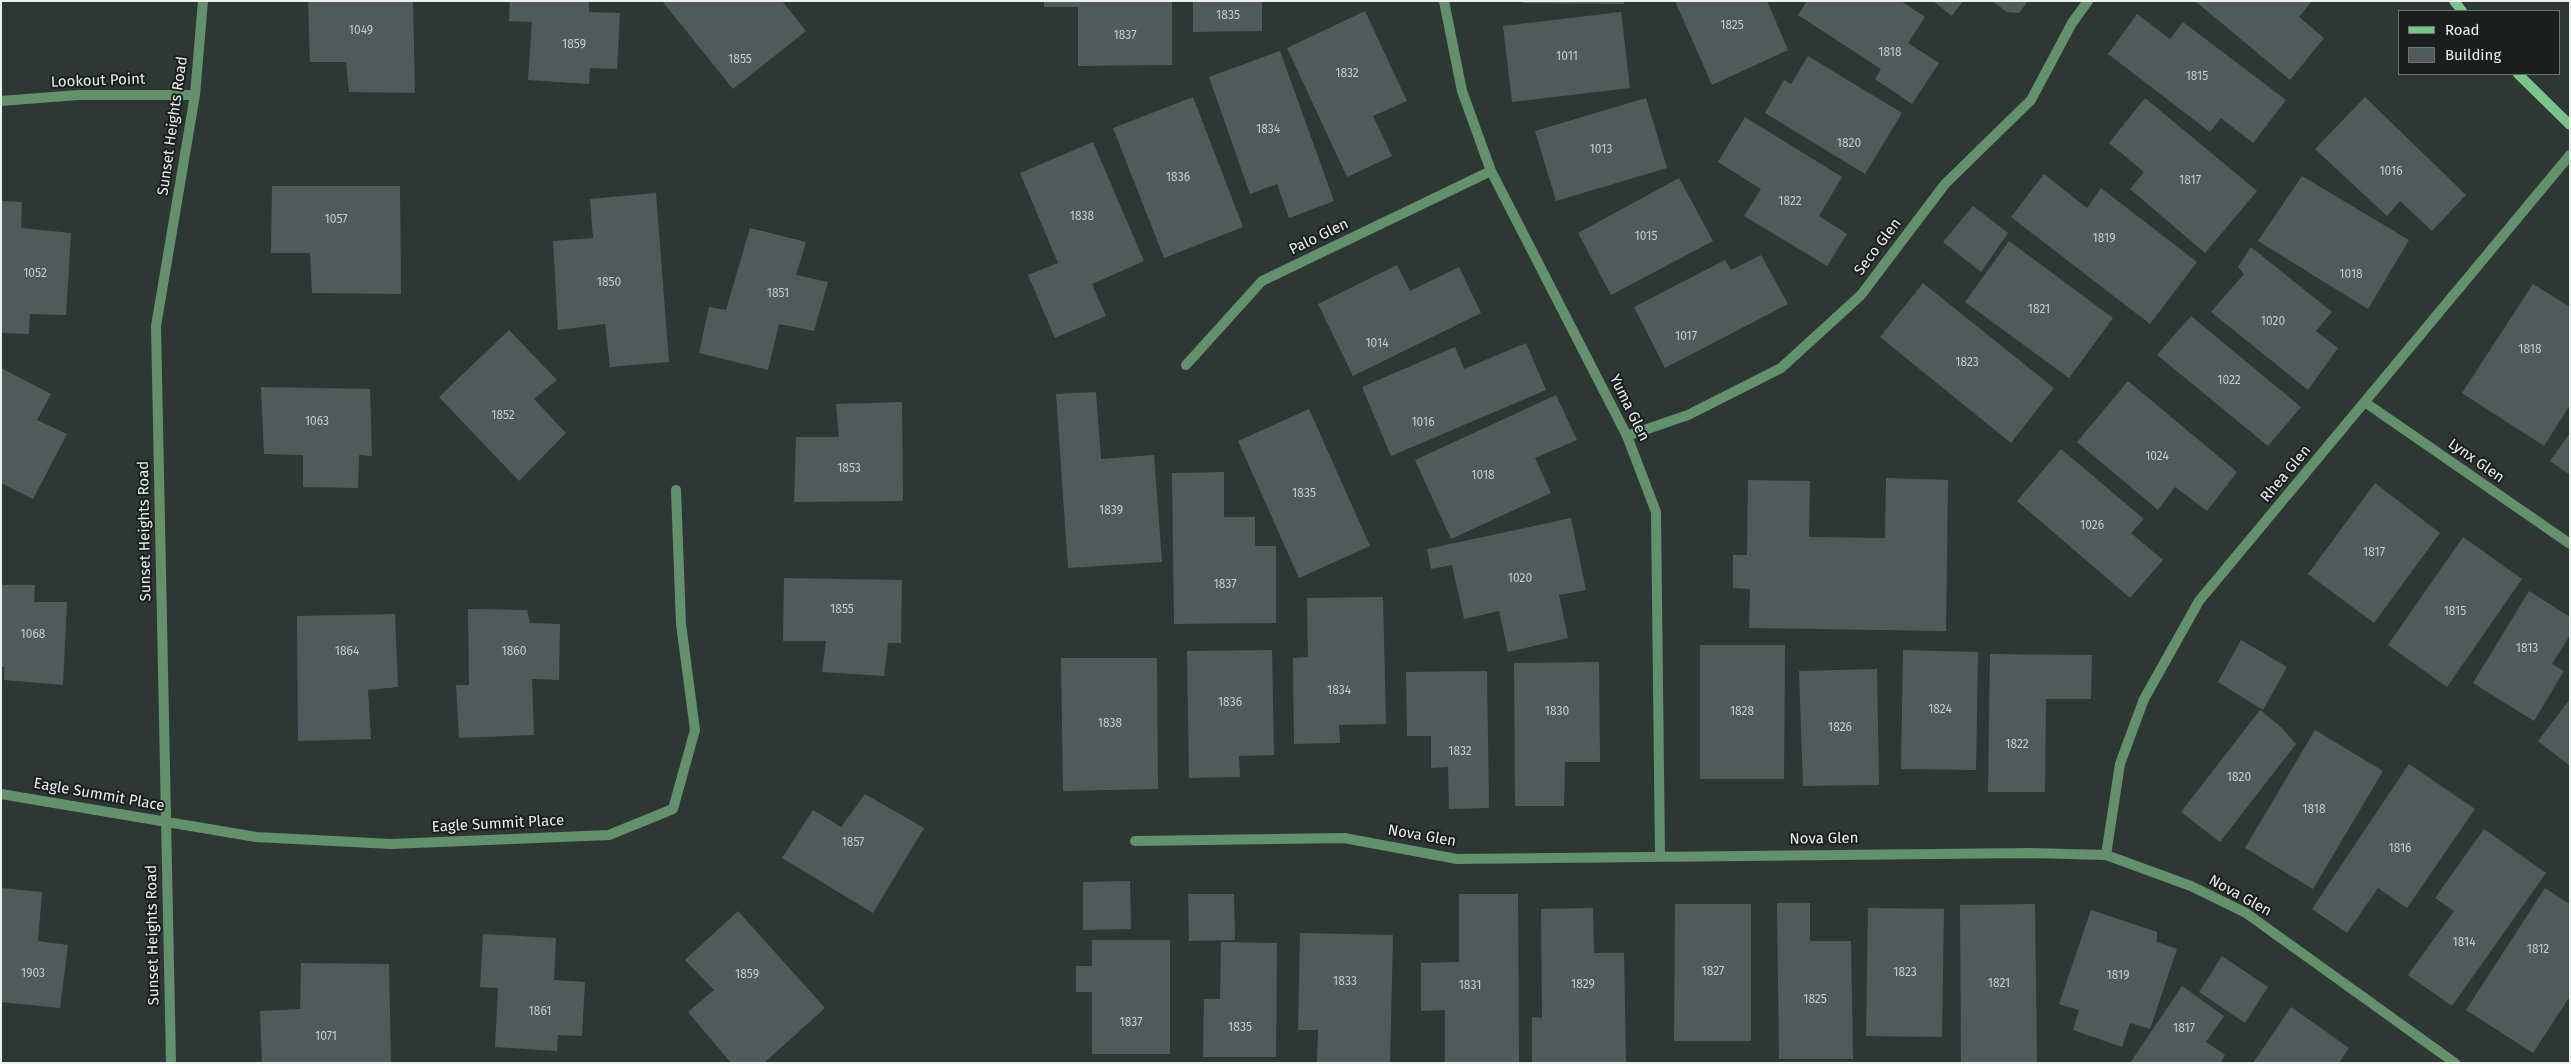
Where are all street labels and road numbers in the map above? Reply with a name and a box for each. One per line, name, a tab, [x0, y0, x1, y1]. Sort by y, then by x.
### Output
street label: Sunset Heights Road	[154, 55, 192, 197]
street label: Lookout Point	[50, 70, 146, 92]
street label: Palo Glen	[1286, 215, 1352, 259]
street label: Seco Glen	[1851, 215, 1905, 279]
street label: Yuma Glen	[1605, 372, 1653, 444]
street label: Lynx Glen	[2444, 435, 2508, 487]
street label: Rhea Glen	[2257, 442, 2315, 506]
street label: Sunset Heights Road	[135, 461, 155, 601]
street label: Eagle Summit Place	[32, 775, 166, 815]
street label: Eagle Summit Place	[431, 812, 565, 836]
street label: Nova Glen	[1386, 821, 1458, 851]
street label: Nova Glen	[1789, 829, 1859, 849]
street label: Sunset Heights Road	[143, 865, 163, 1005]
street label: Nova Glen	[2205, 871, 2275, 921]

